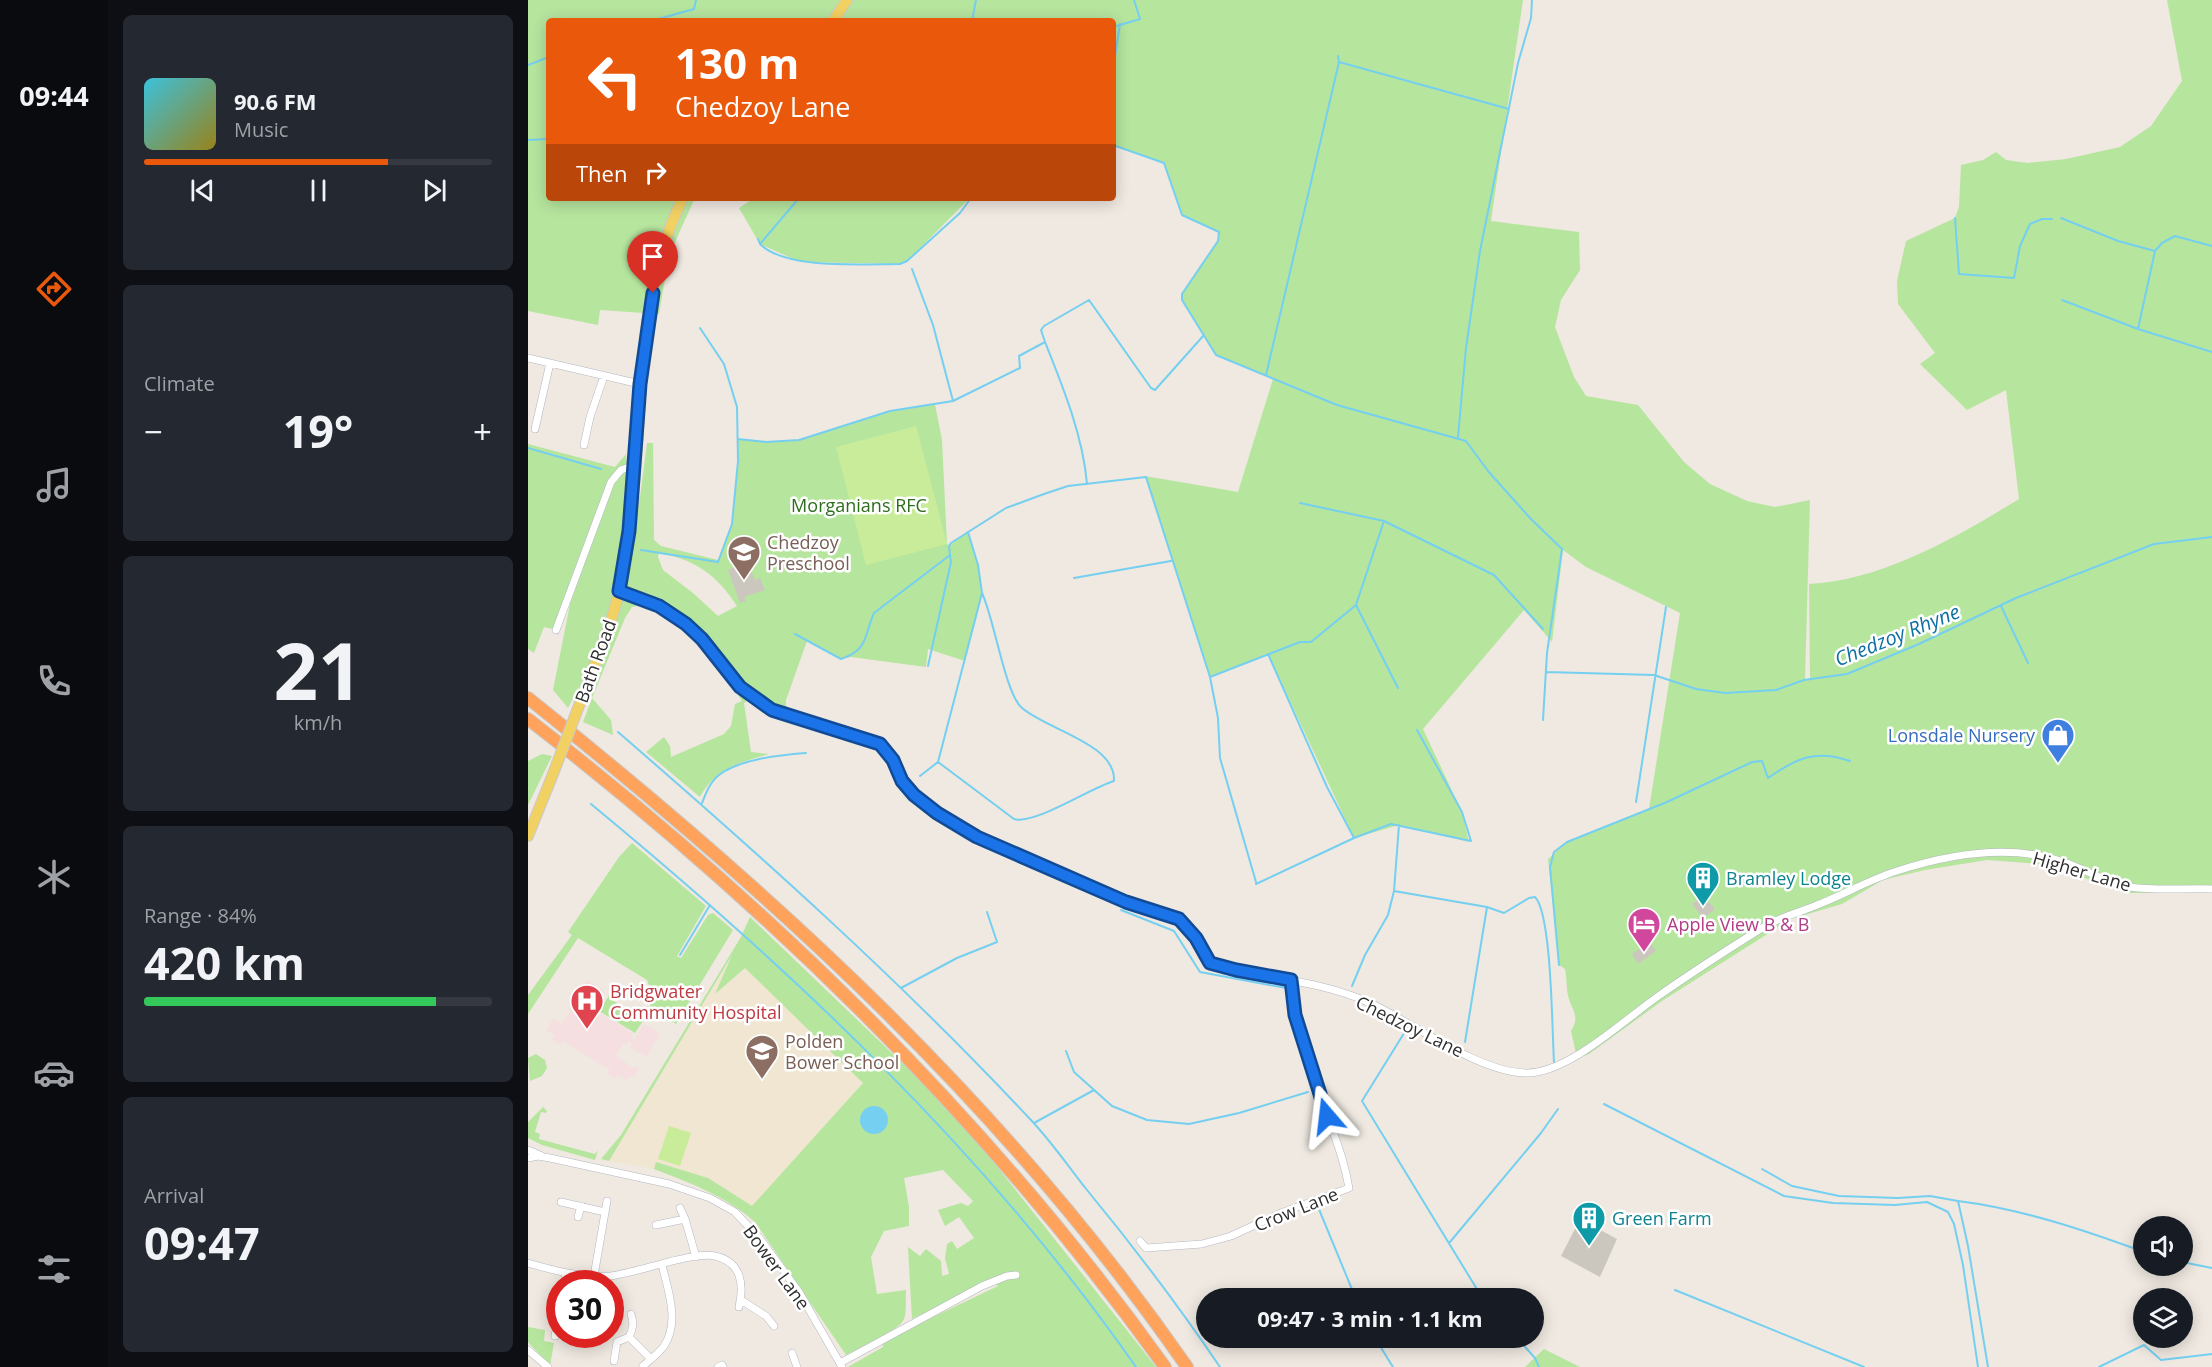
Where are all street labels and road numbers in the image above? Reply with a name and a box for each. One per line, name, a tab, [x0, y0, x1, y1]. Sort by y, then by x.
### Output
street label: Bath Road	[569, 616, 621, 706]
street label: Higher Lane	[2030, 846, 2134, 896]
street label: Chedzoy Lane	[1352, 990, 1468, 1062]
street label: Crow Lane	[1250, 1181, 1342, 1237]
street label: Bower Lane	[738, 1220, 816, 1314]

